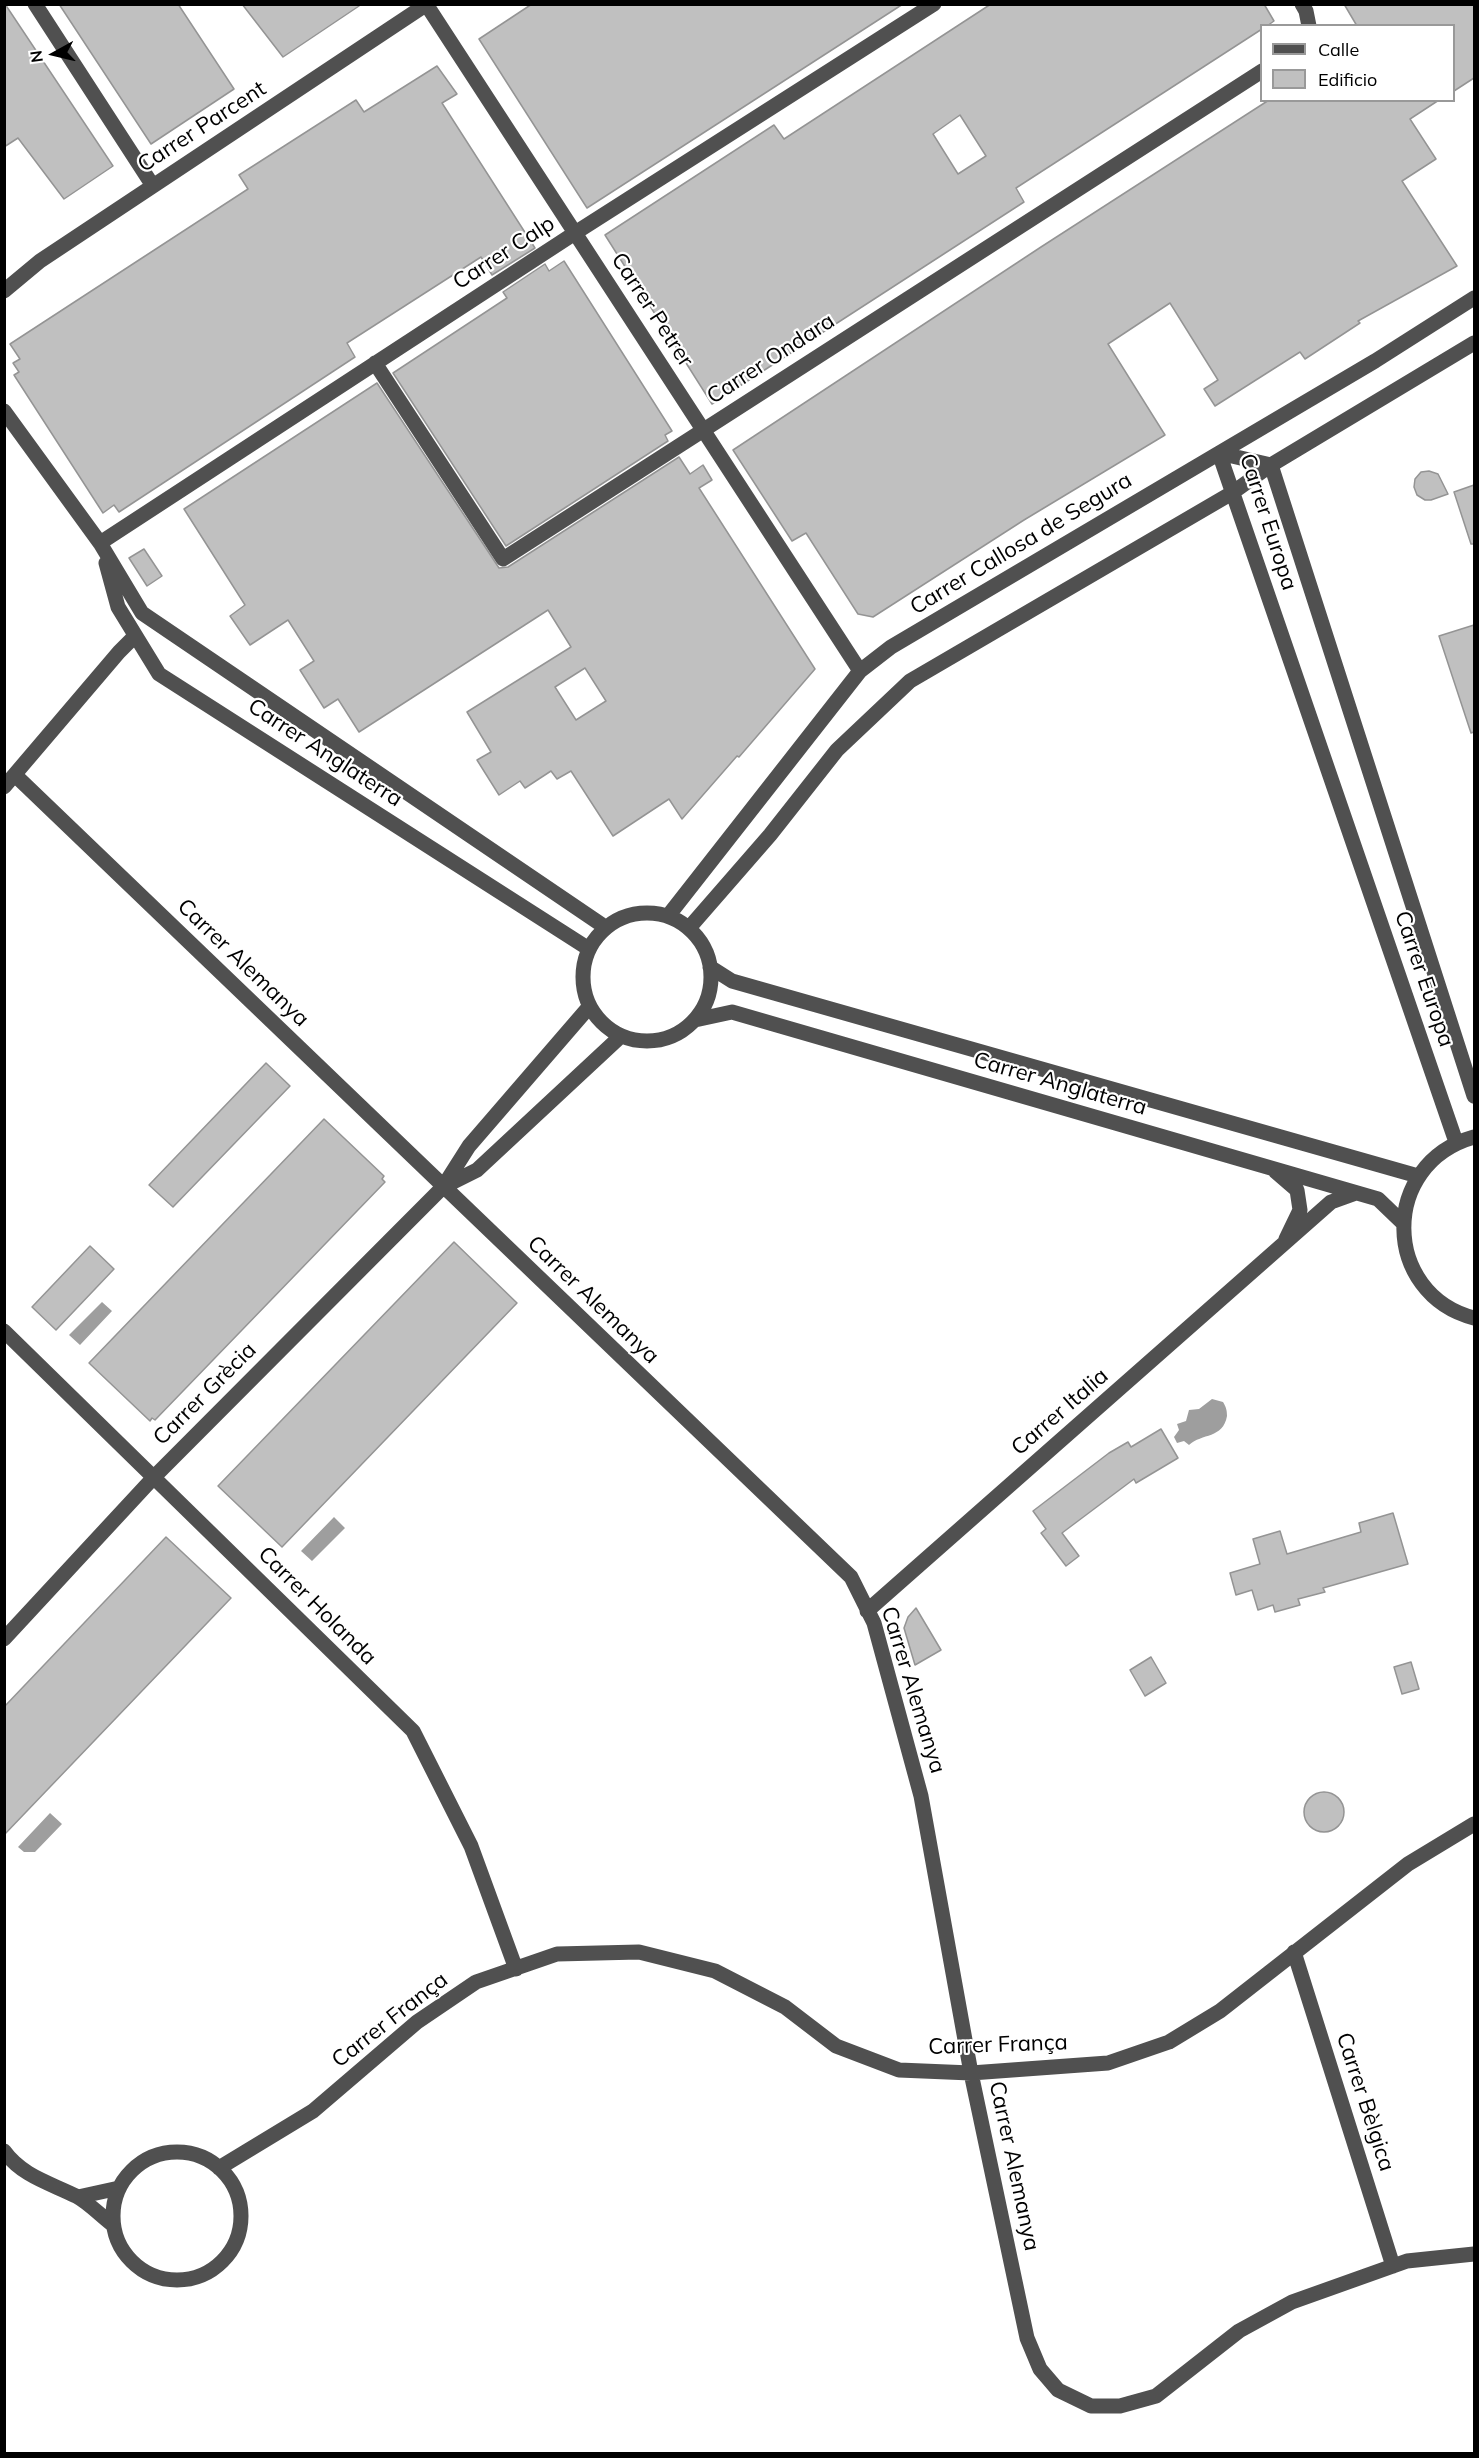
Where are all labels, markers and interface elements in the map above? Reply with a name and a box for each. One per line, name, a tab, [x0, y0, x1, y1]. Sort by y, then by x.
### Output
north arrow	[24, 24, 84, 84]
legend	[1260, 24, 1455, 102]
text: Calle	[1318, 38, 1359, 61]
text: N	[25, 49, 47, 64]
text: Edificio	[1318, 68, 1377, 91]
street label: Carrer Parcent	[133, 76, 271, 178]
street label: Carrer Calp	[448, 210, 560, 296]
street label: Carrer Petrer	[605, 248, 699, 372]
street label: Carrer Ondara	[702, 308, 840, 410]
street label: Carrer Europa	[1234, 450, 1302, 594]
street label: Carrer Callosa de Segura	[905, 467, 1137, 621]
street label: Carrer Anglaterra	[243, 693, 407, 813]
street label: Carrer Alemanya	[172, 894, 314, 1032]
street label: Carrer Europa	[1388, 908, 1460, 1050]
street label: Carrer Anglaterra	[970, 1047, 1150, 1121]
street label: Carrer Alemanya	[522, 1231, 664, 1369]
street label: Carrer Grècia	[148, 1337, 262, 1451]
street label: Carrer Italia	[1006, 1363, 1114, 1461]
street label: Carrer Holanda	[252, 1541, 382, 1671]
street label: Carrer Alemanya	[875, 1604, 951, 1776]
street label: Carrer França	[327, 1967, 453, 2073]
street label: Carrer França	[928, 2029, 1068, 2061]
street label: Carrer Bèlgica	[1330, 2029, 1400, 2175]
street label: Carrer Alemanya	[983, 2079, 1045, 2253]

